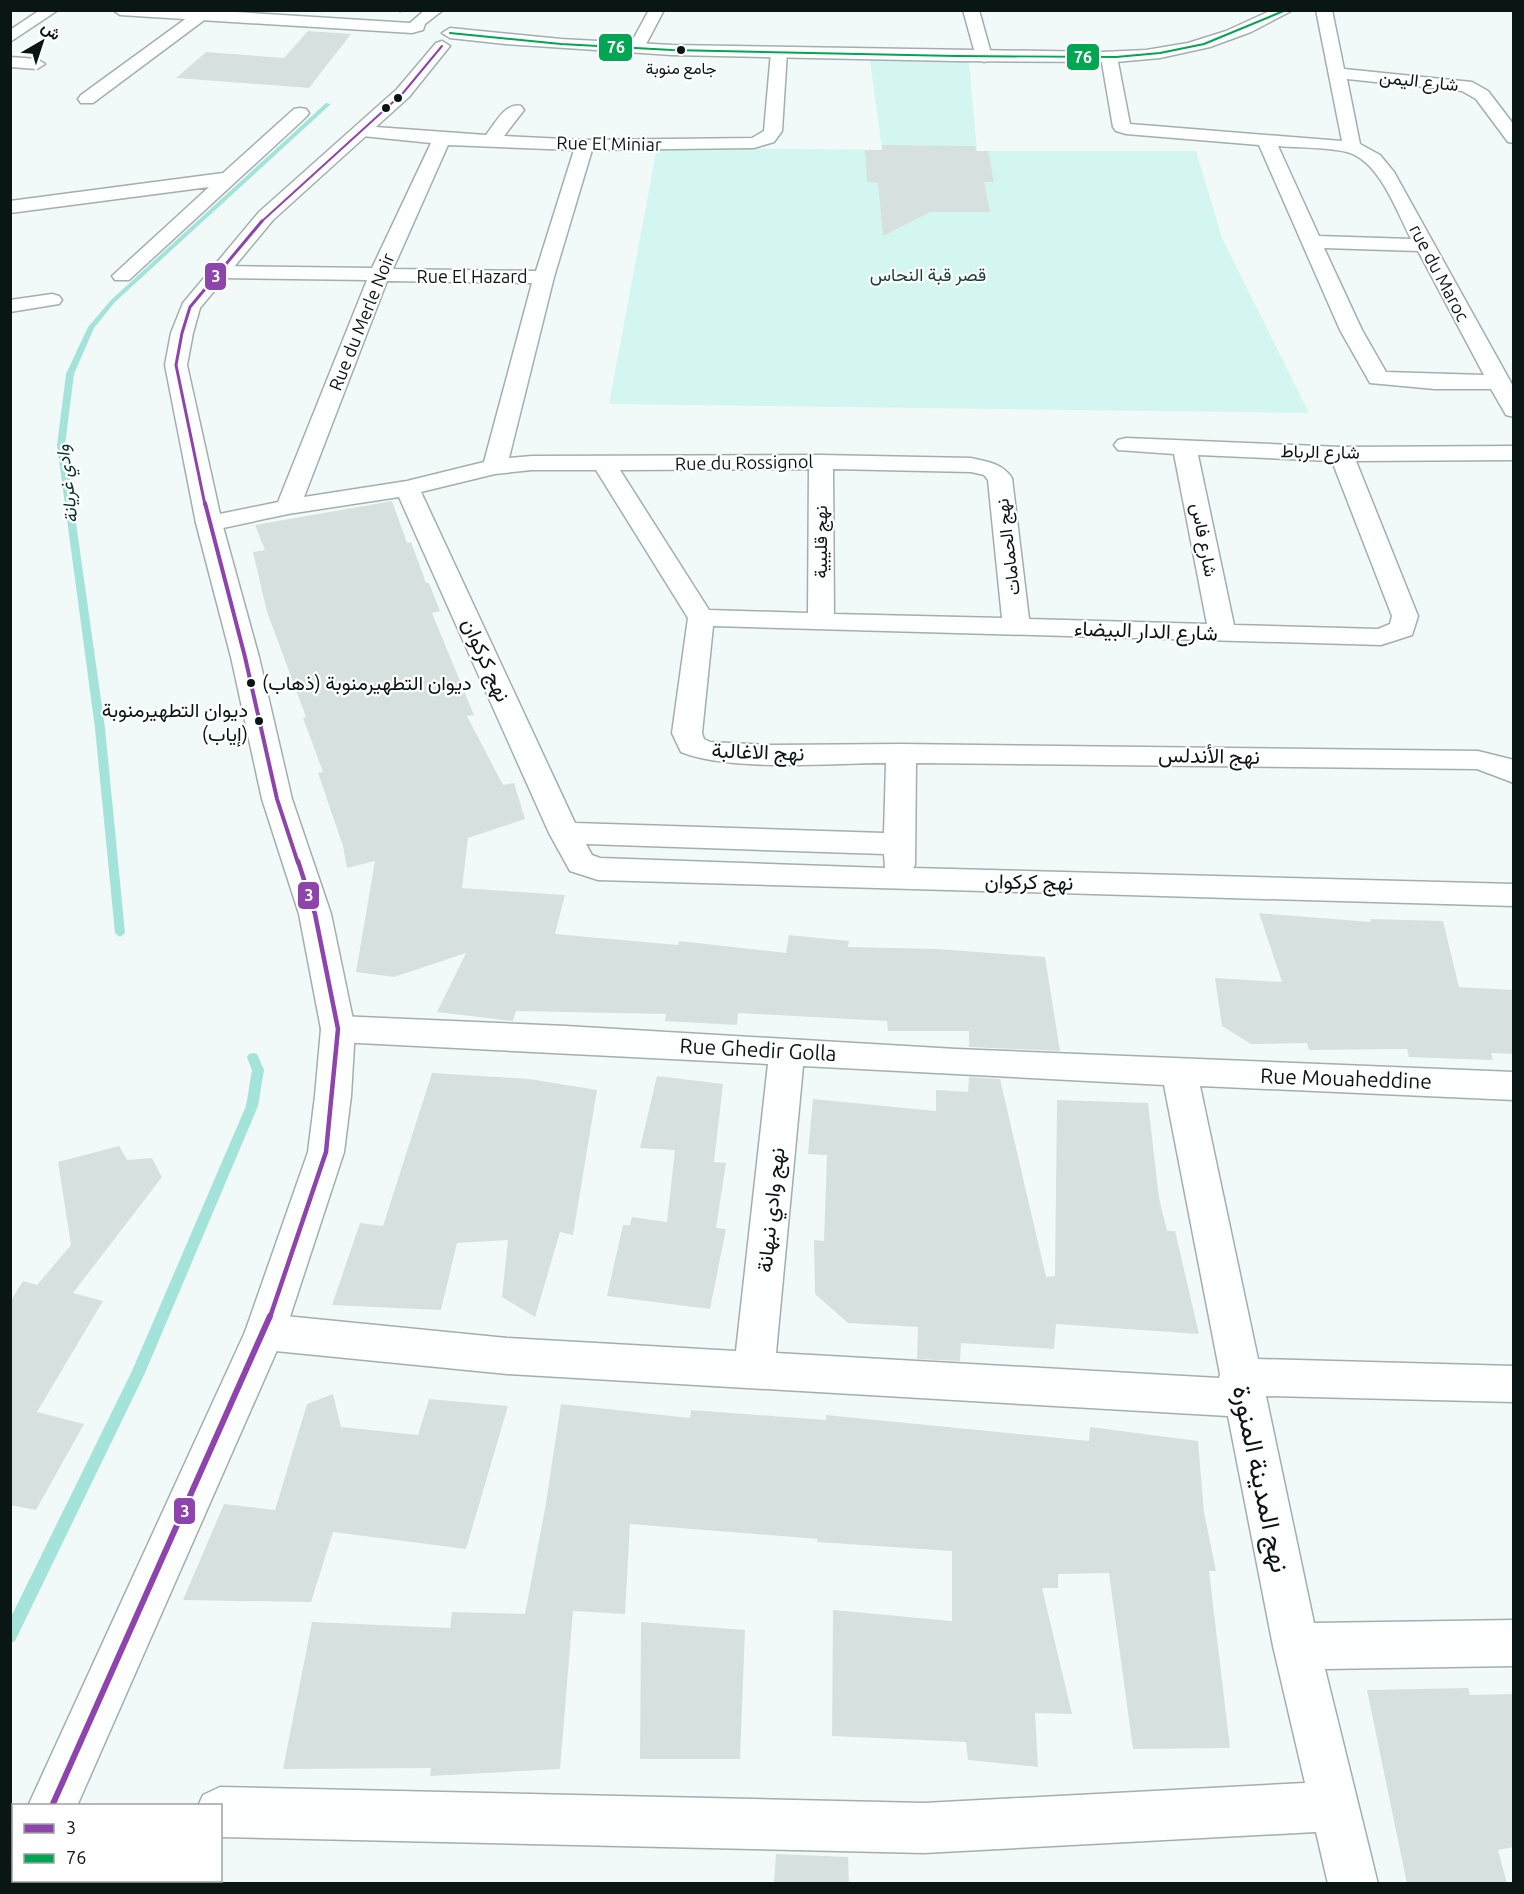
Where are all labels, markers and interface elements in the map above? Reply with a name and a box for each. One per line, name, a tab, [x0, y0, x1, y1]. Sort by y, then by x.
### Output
north arrow	[12, 12, 72, 72]
text: ش	[38, 17, 65, 44]
line badge: 76	[598, 33, 633, 62]
text: 76	[607, 38, 625, 56]
line badge: 76	[1066, 43, 1100, 71]
marker: جامع منوبة	[675, 44, 687, 56]
text: 76	[1074, 48, 1092, 66]
place label: جامع منوبة	[646, 59, 717, 80]
street label: شارع اليمن	[1378, 66, 1460, 97]
unlabelled marker	[392, 92, 404, 104]
unlabelled marker	[380, 102, 392, 114]
street label: Rue El Miniar	[556, 132, 662, 154]
street label: rue du Maroc	[1406, 221, 1474, 324]
street label: Rue du Merle Noir	[324, 250, 398, 393]
line badge: 3	[204, 262, 227, 291]
park label: قصر قبة النحاس	[870, 264, 986, 286]
street label: Rue El Hazard	[416, 266, 528, 286]
text: 3	[211, 267, 221, 285]
street label: شارع الرباط	[1280, 440, 1360, 465]
water label: وادي غريانة	[51, 443, 87, 524]
street label: Rue du Rossignol	[675, 451, 813, 473]
street label: نهج الحمامات	[991, 497, 1026, 597]
street label: شارع فاس	[1185, 501, 1222, 579]
street label: نهج قليبية	[810, 505, 833, 579]
street label: نهج كركوان	[455, 614, 516, 706]
street label: شارع الدار البيضاء	[1074, 615, 1218, 648]
place label: ديوان التطهيرمنوبة (ذهاب)	[262, 671, 472, 696]
marker: ديوان التطهيرمنوبة (ذهاب)	[245, 677, 257, 689]
place label: ديوان التطهيرمنوبة (إياب)	[102, 698, 248, 747]
marker: ديوان التطهيرمنوبة (إياب)	[253, 715, 265, 727]
street label: نهج الاغالبة	[711, 737, 805, 768]
street label: نهج الأندلس	[1158, 742, 1260, 771]
street label: نهج كركوان	[984, 868, 1074, 897]
line badge: 3	[297, 881, 320, 910]
text: 3	[304, 886, 314, 904]
street label: Rue Ghedir Golla	[679, 1033, 837, 1065]
street label: Rue Mouaheddine	[1260, 1063, 1432, 1093]
street label: نهج وادي نبهانة	[752, 1146, 794, 1274]
street label: نهج المدينة المنورة	[1224, 1383, 1295, 1576]
line badge: 3	[173, 1497, 196, 1525]
text: 3	[180, 1502, 190, 1520]
legend	[12, 1804, 222, 1882]
text: 3	[66, 1817, 76, 1837]
text: 76	[66, 1847, 86, 1867]

